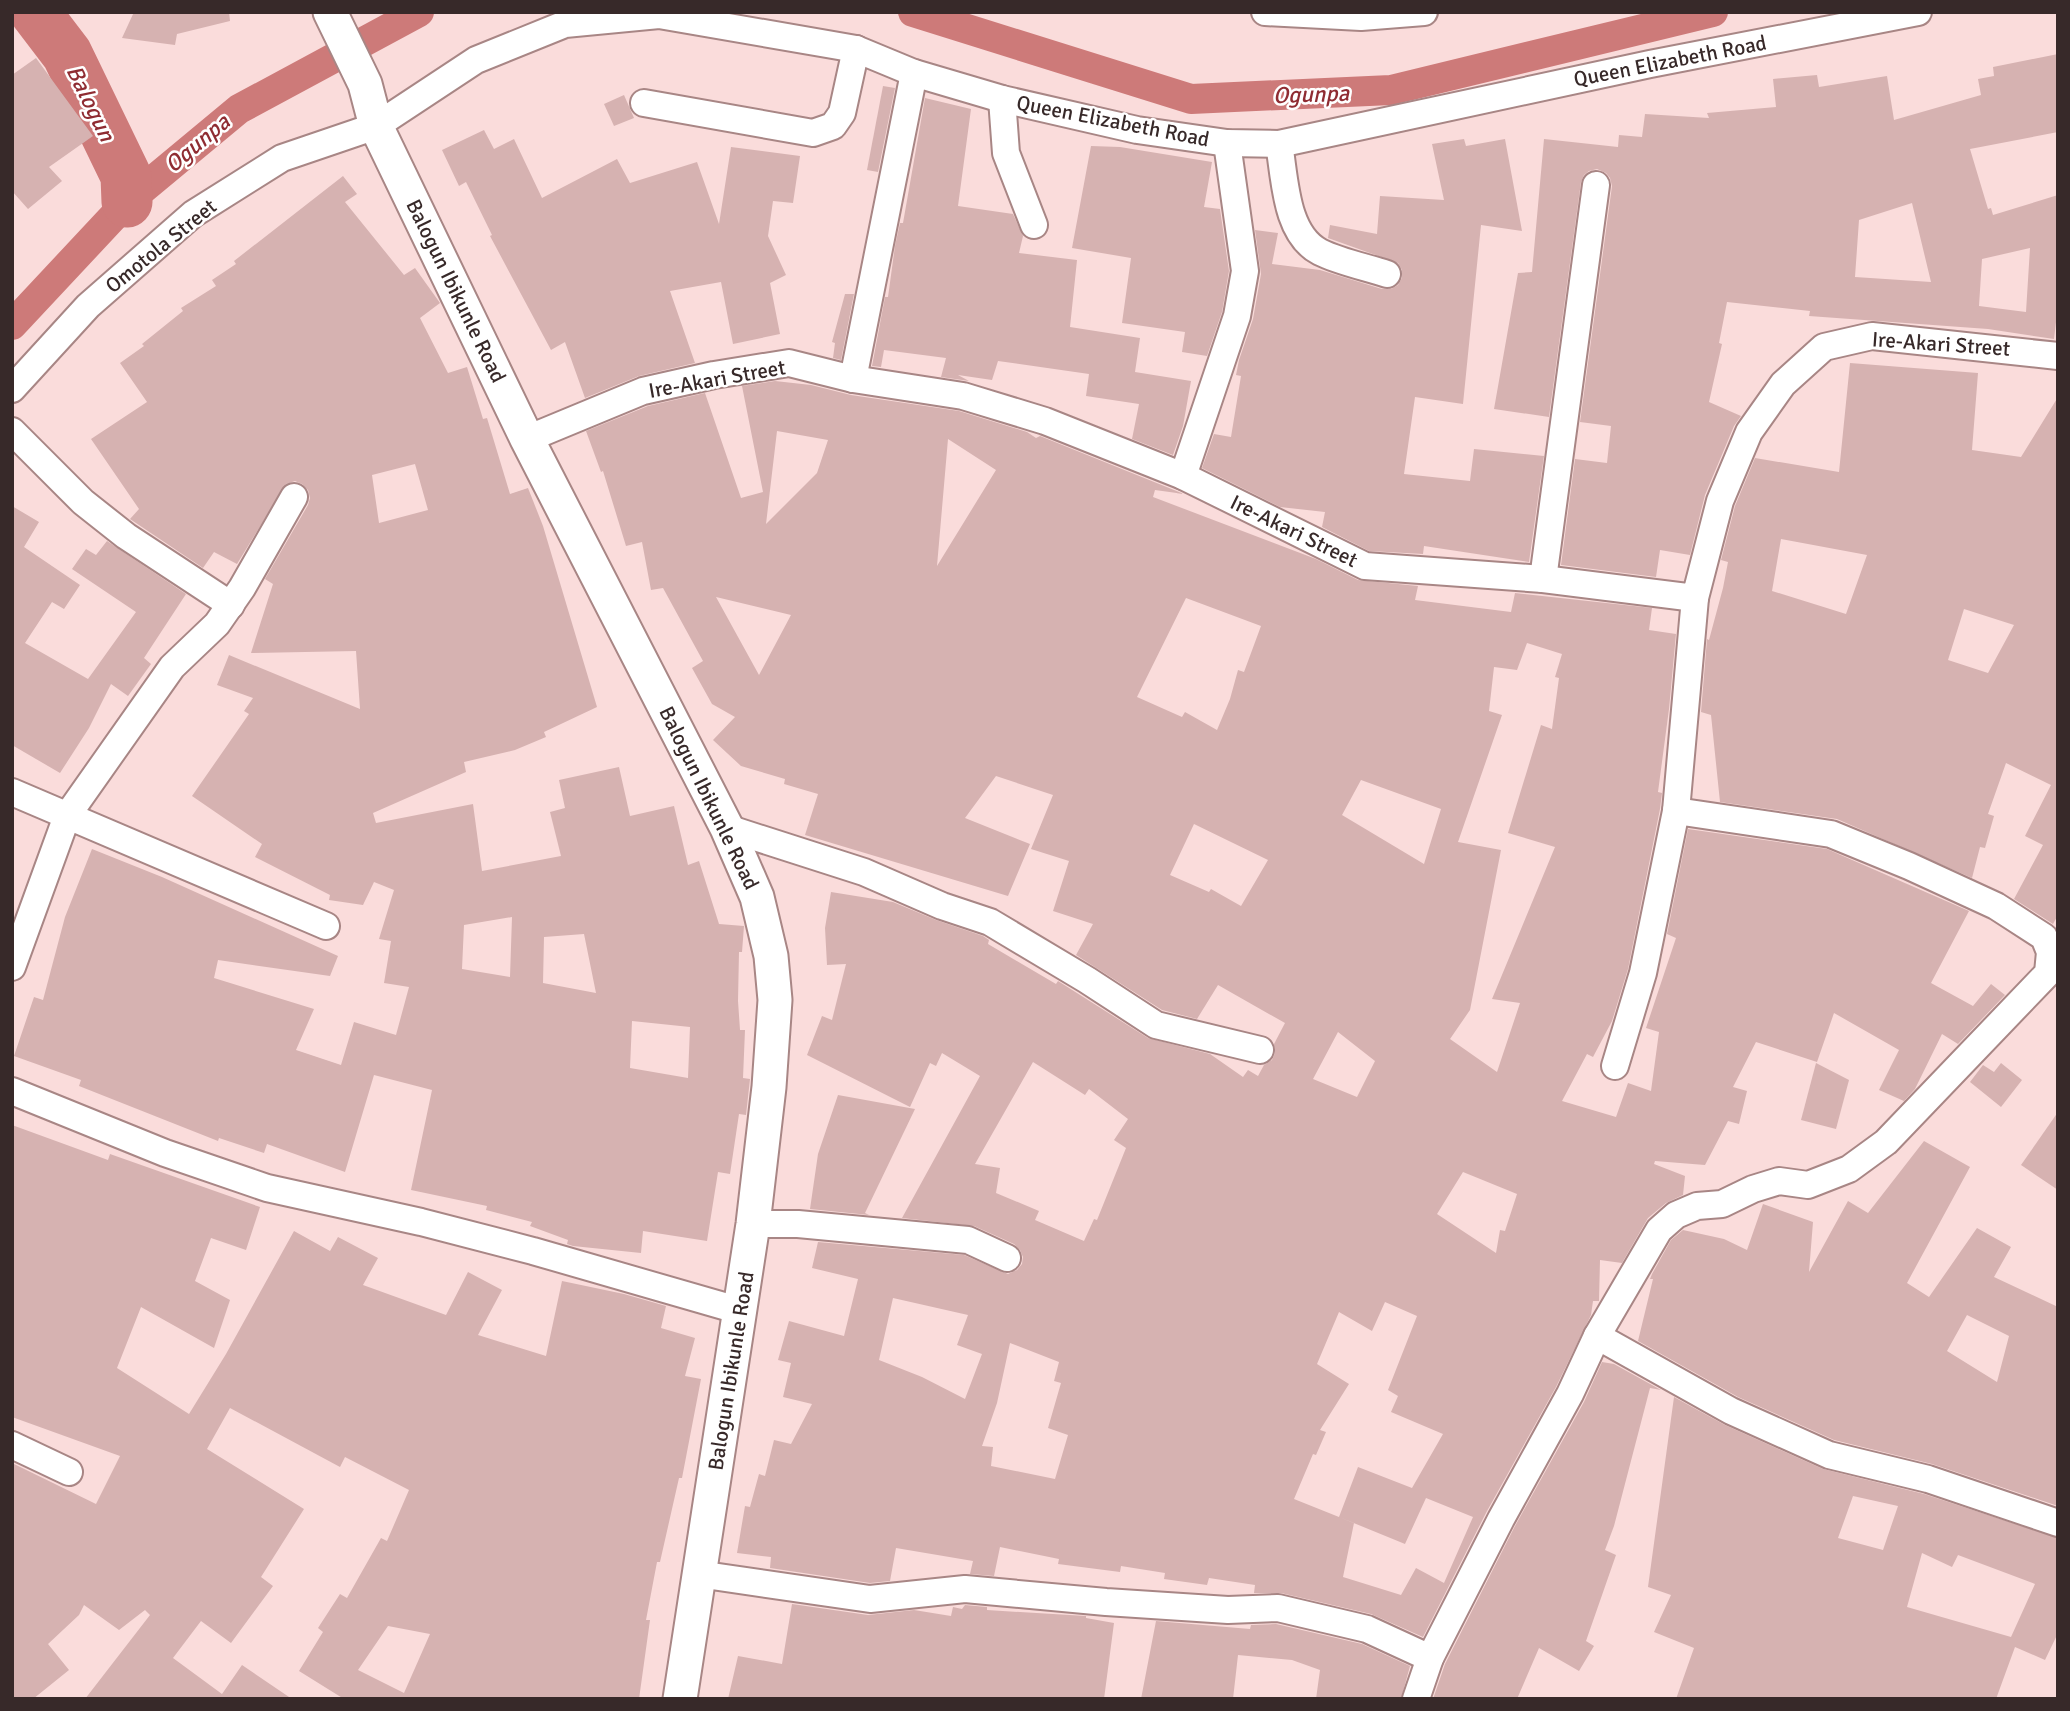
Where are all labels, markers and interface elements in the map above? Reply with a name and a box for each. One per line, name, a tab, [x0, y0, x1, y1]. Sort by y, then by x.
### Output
street label: Queen Elizabeth Road	[1571, 30, 1769, 92]
water label: Balogun	[60, 60, 122, 147]
water label: Ogunpa	[1272, 79, 1351, 110]
street label: Queen Elizabeth Road	[1014, 90, 1212, 152]
water label: Ogunpa	[159, 107, 237, 179]
street label: Omotola Street	[100, 193, 222, 299]
street label: Balogun Ibikunle Road	[400, 195, 512, 387]
street label: Ire-Akari Street	[1871, 326, 2011, 362]
street label: Ire-Akari Street	[647, 354, 787, 404]
street label: Ire-Akari Street	[1226, 489, 1362, 573]
street label: Balogun Ibikunle Road	[653, 702, 765, 894]
street label: Balogun Ibikunle Road	[702, 1270, 760, 1472]

